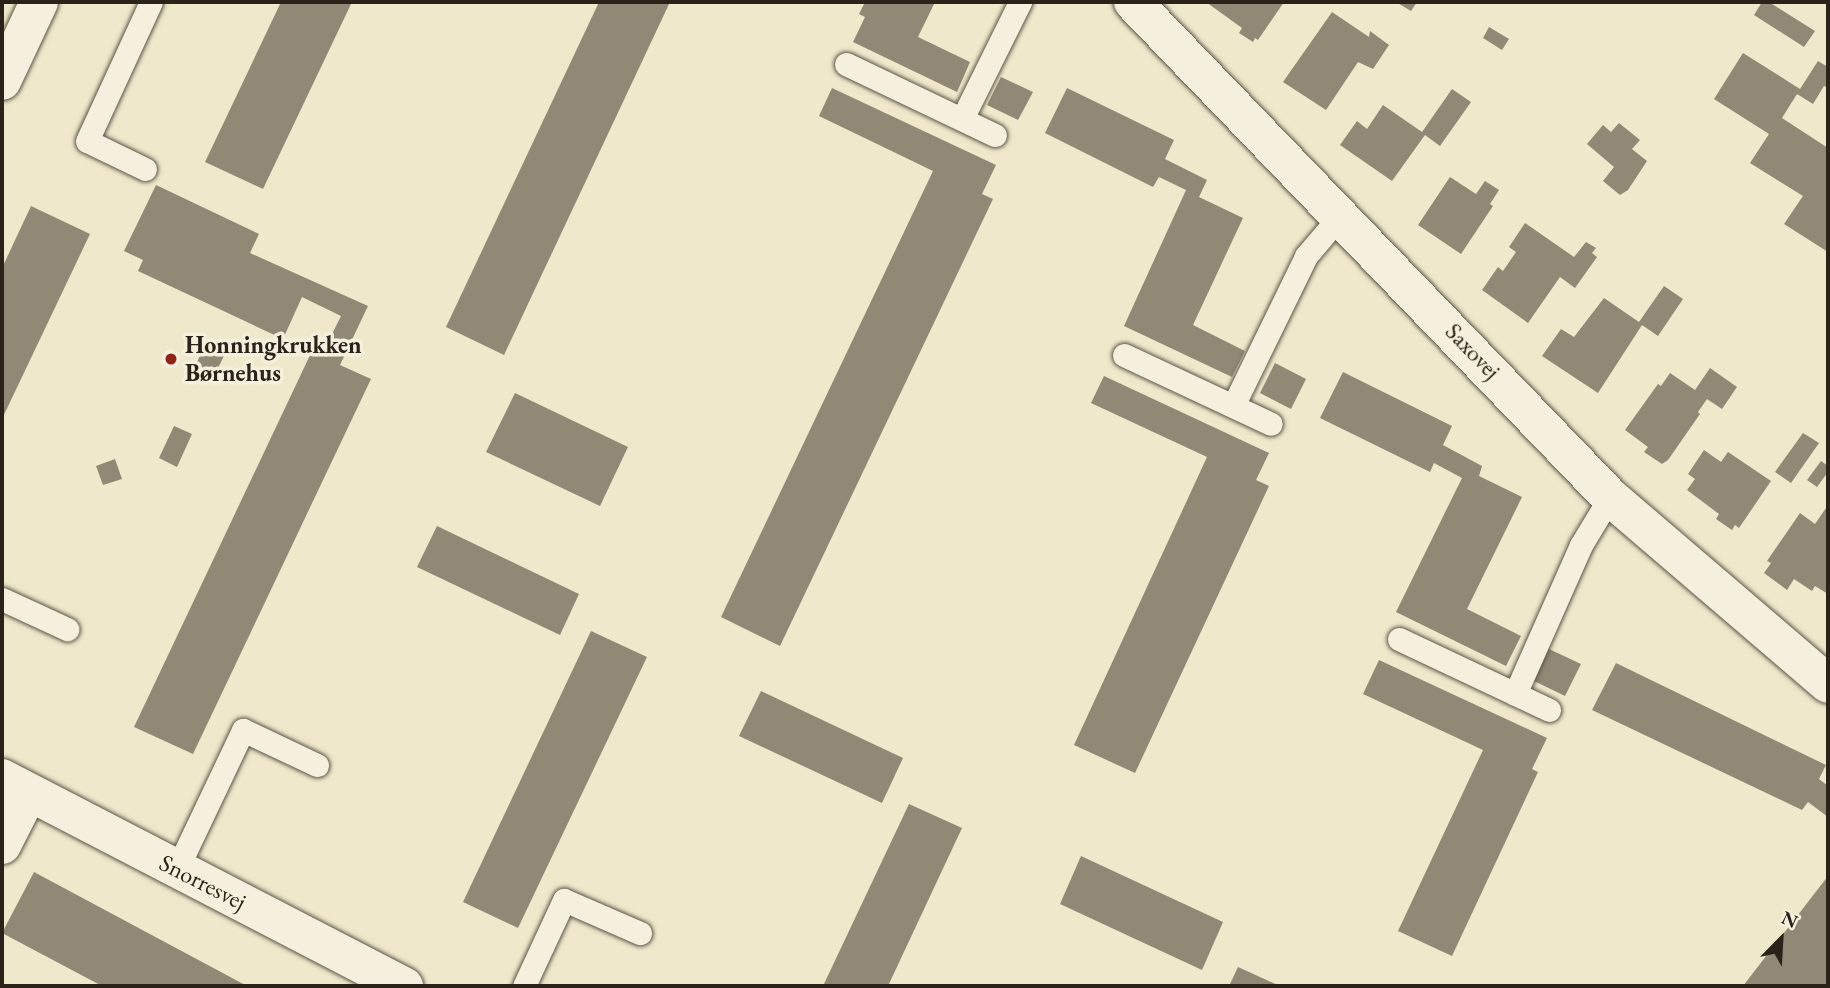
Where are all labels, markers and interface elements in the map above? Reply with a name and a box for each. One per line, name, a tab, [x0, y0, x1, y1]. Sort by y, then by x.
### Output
street label: Saxovej	[1439, 317, 1507, 385]
place label: Honningkrukken Børnehus	[185, 331, 362, 387]
marker: Honningkrukken Børnehus	[163, 351, 179, 367]
street label: Snorresvej	[155, 848, 251, 916]
north arrow	[1746, 904, 1816, 974]
text: N	[1778, 905, 1802, 934]

